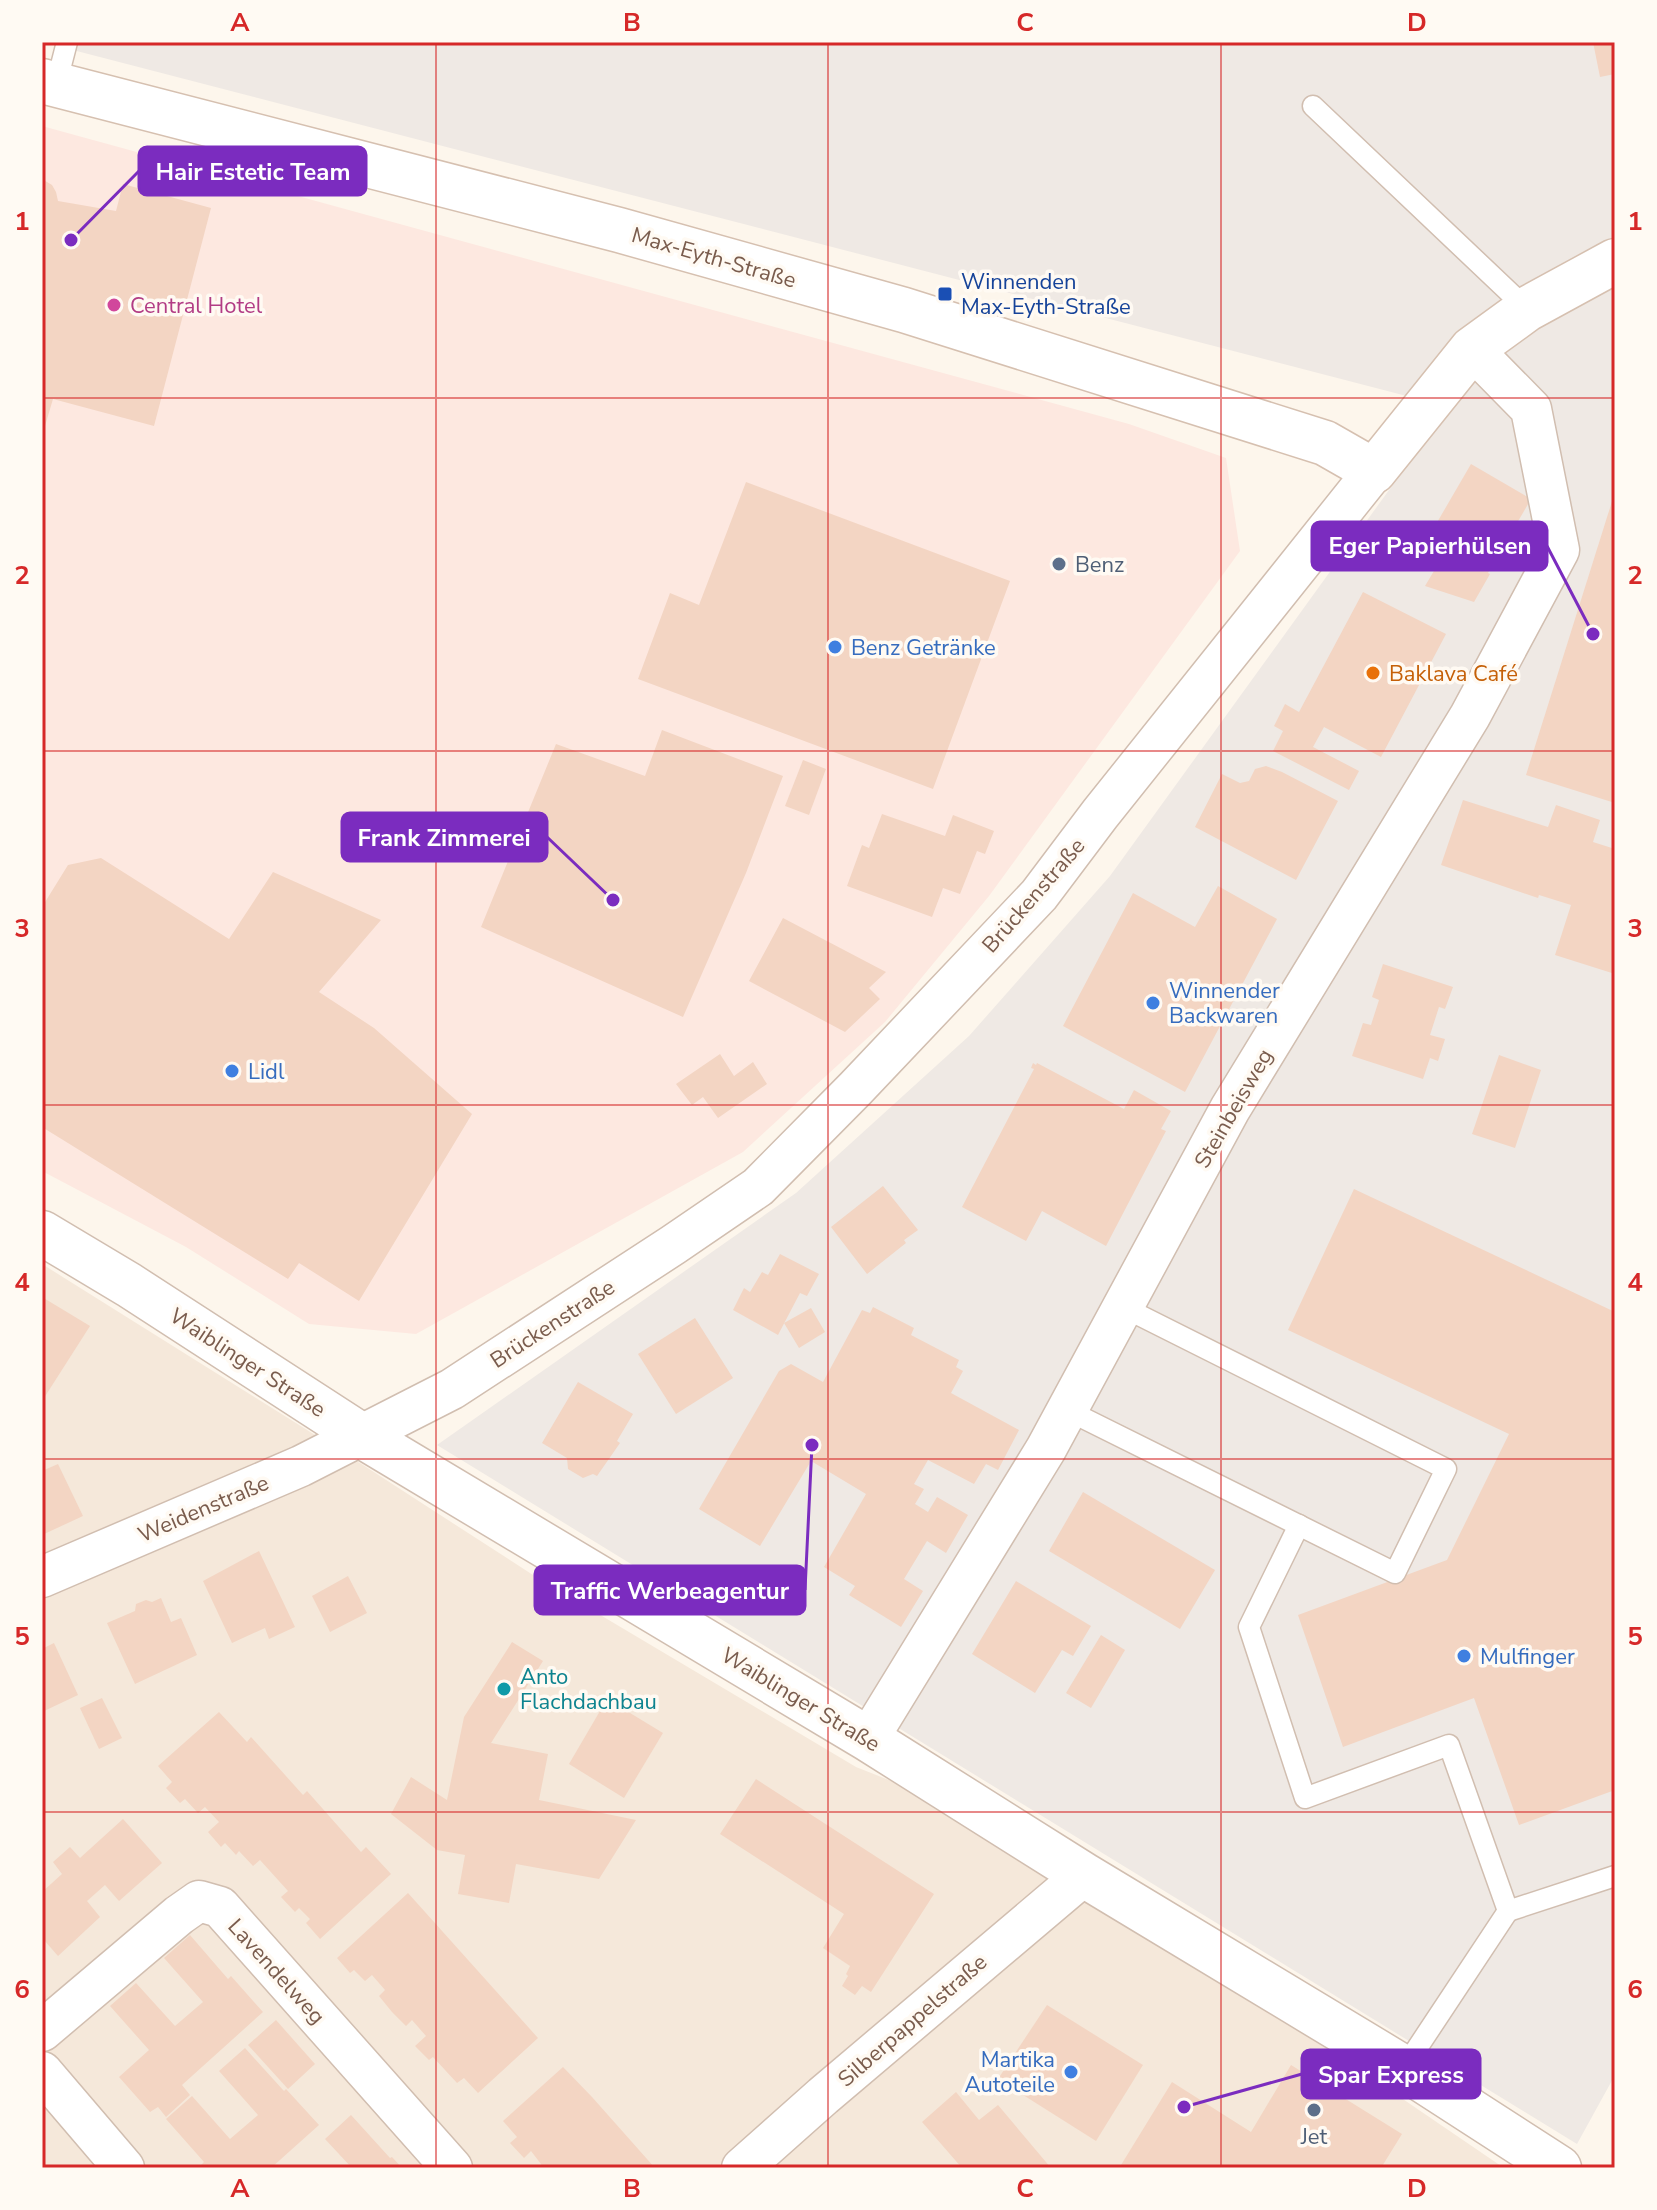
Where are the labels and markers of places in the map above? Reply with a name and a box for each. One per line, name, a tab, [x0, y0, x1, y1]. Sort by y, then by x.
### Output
callout: Hair Estetic Team	[139, 147, 366, 195]
place label: Winnenden Max-Eyth-Straße	[961, 267, 1131, 322]
marker: Winnenden Max-Eyth-Straße	[936, 285, 954, 303]
place label: Central Hotel	[130, 291, 263, 321]
marker: Central Hotel	[105, 296, 123, 314]
callout: Eger Papierhülsen	[1312, 522, 1547, 570]
place label: Benz	[1075, 550, 1124, 580]
marker: Benz	[1050, 555, 1068, 573]
place label: Benz Getränke	[851, 633, 996, 663]
marker: Benz Getränke	[826, 638, 844, 656]
place label: Baklava Café	[1389, 659, 1518, 689]
marker: Baklava Café	[1364, 664, 1382, 682]
callout: Frank Zimmerei	[342, 813, 547, 861]
place label: Winnender Backwaren	[1169, 976, 1280, 1031]
marker: Winnender Backwaren	[1144, 994, 1162, 1012]
place label: Lidl	[248, 1057, 285, 1087]
marker: Lidl	[223, 1062, 241, 1080]
callout: Traffic Werbeagentur	[535, 1566, 805, 1614]
place label: Mulfinger	[1480, 1642, 1575, 1672]
marker: Mulfinger	[1455, 1647, 1473, 1665]
place label: Anto Flachdachbau	[520, 1662, 657, 1717]
marker: Anto Flachdachbau	[495, 1680, 513, 1698]
place label: Martika Autoteile	[964, 2045, 1055, 2100]
callout: Spar Express	[1302, 2050, 1480, 2098]
marker: Martika Autoteile	[1062, 2063, 1080, 2081]
marker: Jet	[1305, 2101, 1323, 2119]
place label: Jet	[1300, 2122, 1328, 2152]

